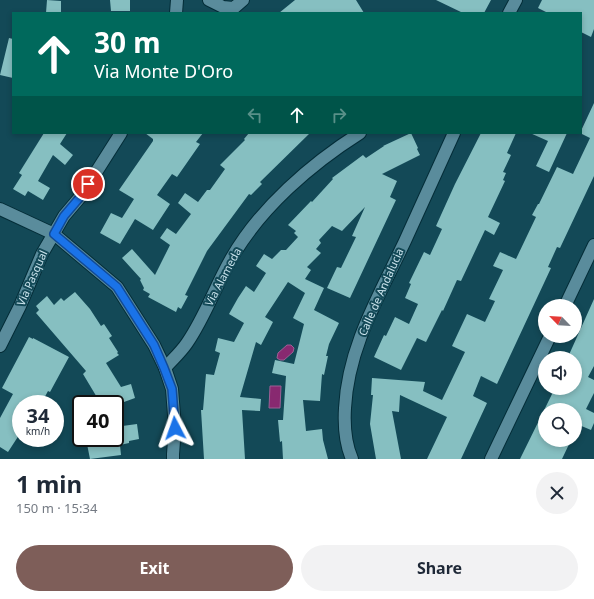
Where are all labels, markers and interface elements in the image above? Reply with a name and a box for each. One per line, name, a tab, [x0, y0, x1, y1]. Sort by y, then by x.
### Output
text: 30 m	[94, 23, 161, 61]
icon: ahead	[28, 28, 80, 80]
text: Via Monte D'Oro	[94, 59, 233, 83]
icon: left	[244, 104, 266, 126]
icon: ahead	[286, 104, 308, 126]
icon: right	[328, 104, 350, 126]
pin	[71, 167, 105, 201]
icon: arrive	[77, 173, 99, 195]
street label: Via Alameda	[201, 245, 244, 309]
street label: Calle de Andalucia	[354, 246, 407, 338]
street label: Via Pasqual	[13, 248, 50, 308]
north arrow	[538, 299, 582, 343]
map controls	[538, 299, 582, 447]
button: sound	[538, 351, 582, 395]
speed limit sign: 40	[72, 395, 124, 447]
text: 34	[27, 402, 49, 429]
button: search	[538, 403, 582, 447]
position arrow	[154, 407, 196, 449]
text: km/h	[26, 424, 50, 438]
text: 1 min	[16, 467, 82, 500]
button: close	[536, 472, 578, 514]
text: 150 m · 15:34	[16, 499, 97, 517]
button: Exit	[16, 545, 293, 591]
button: Share	[301, 545, 578, 591]

